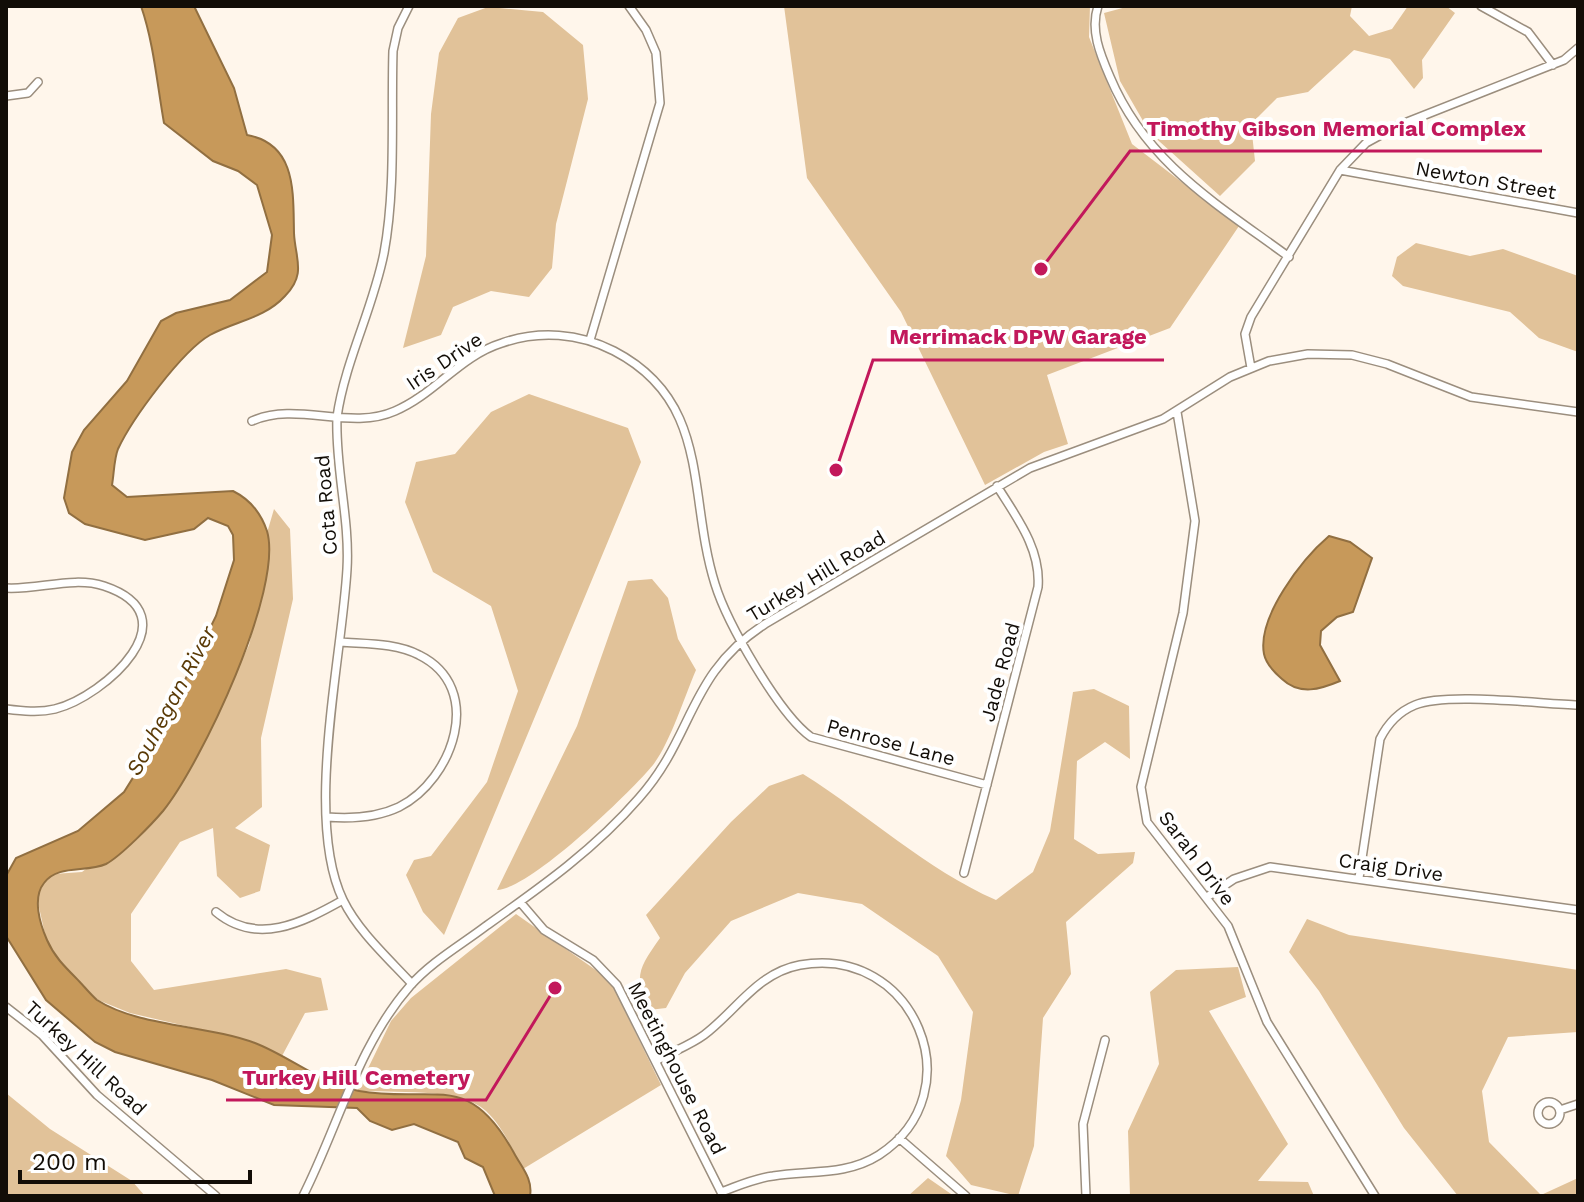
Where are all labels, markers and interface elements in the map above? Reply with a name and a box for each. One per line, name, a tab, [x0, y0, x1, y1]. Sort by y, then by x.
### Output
callout: Timothy Gibson Memorial Complex	[1130, 105, 1542, 151]
text: Timothy Gibson Memorial Complex	[1146, 116, 1526, 141]
street label: Newton Street	[1414, 156, 1559, 204]
callout: Merrimack DPW Garage	[873, 314, 1164, 360]
text: Merrimack DPW Garage	[889, 324, 1147, 349]
street label: Iris Drive	[401, 327, 487, 395]
street label: Cota Road	[310, 454, 342, 556]
street label: Turkey Hill Road	[742, 525, 890, 627]
street label: Jade Road	[975, 620, 1025, 724]
water label: Souhegan River	[121, 621, 222, 780]
street label: Penrose Lane	[824, 713, 958, 771]
street label: Sarah Drive	[1154, 806, 1240, 910]
street label: Craig Drive	[1337, 848, 1445, 886]
street label: Meetinghouse Road	[623, 978, 731, 1158]
street label: Turkey Hill Road	[20, 996, 152, 1120]
callout: Turkey Hill Cemetery	[226, 1054, 486, 1100]
text: Turkey Hill Cemetery	[242, 1065, 471, 1090]
scale bar	[20, 1134, 250, 1184]
text: 200 m	[32, 1148, 107, 1176]

